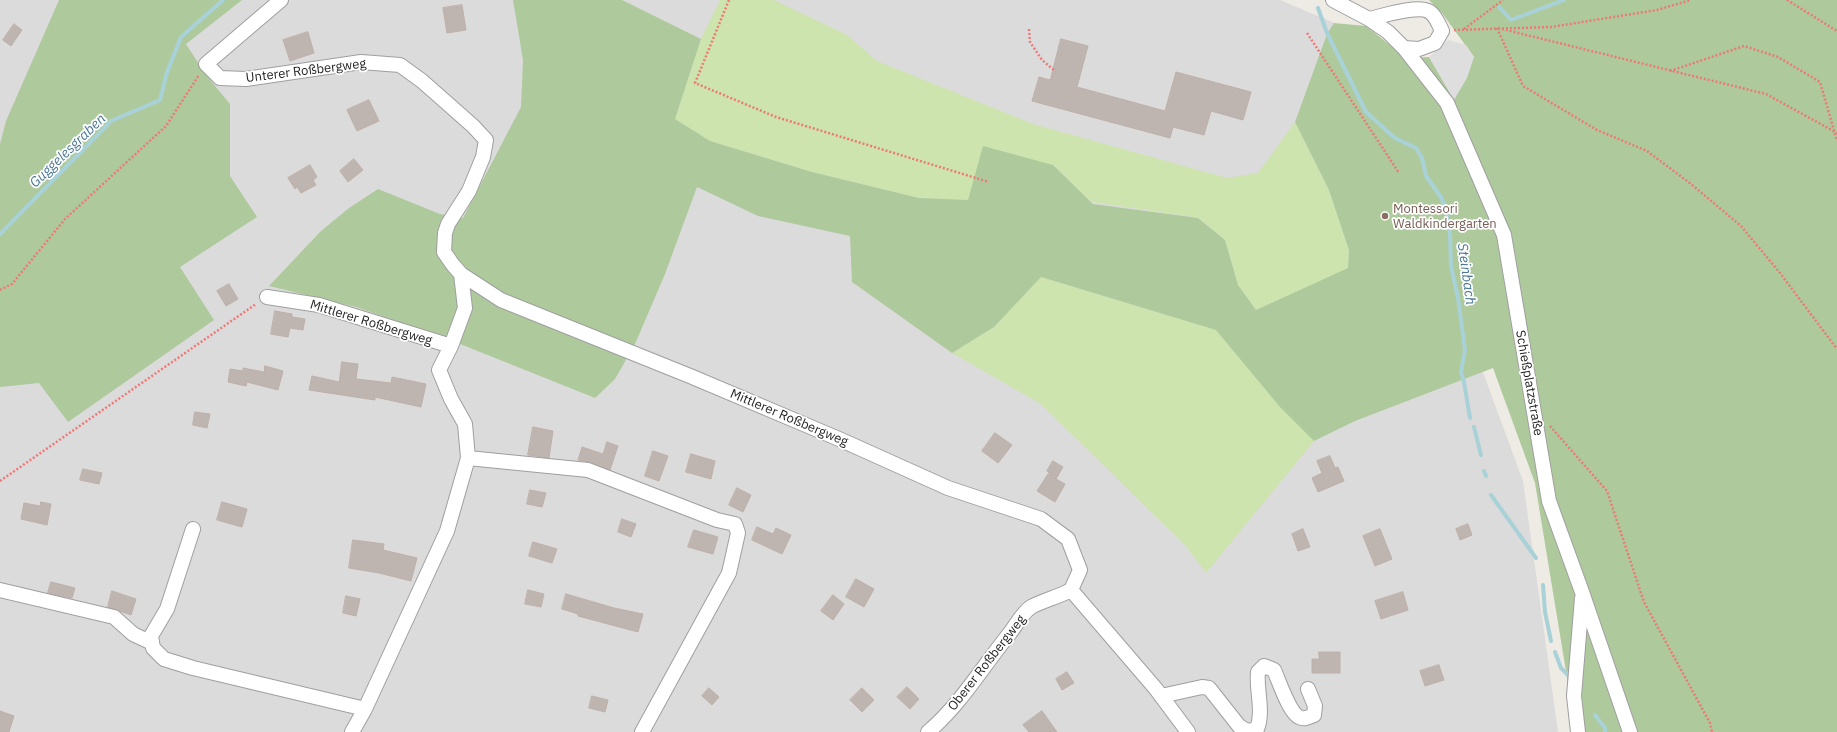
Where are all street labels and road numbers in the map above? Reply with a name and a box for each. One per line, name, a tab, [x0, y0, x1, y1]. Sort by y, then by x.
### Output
street label: Unterer Roßbergweg	[245, 56, 367, 86]
street label: Mittlerer Roßbergweg	[308, 297, 434, 349]
street label: Schießplatzstraße	[1512, 329, 1546, 437]
street label: Mittlerer Roßbergweg	[728, 386, 850, 450]
street label: Oberer Roßbergweg	[945, 612, 1029, 714]

